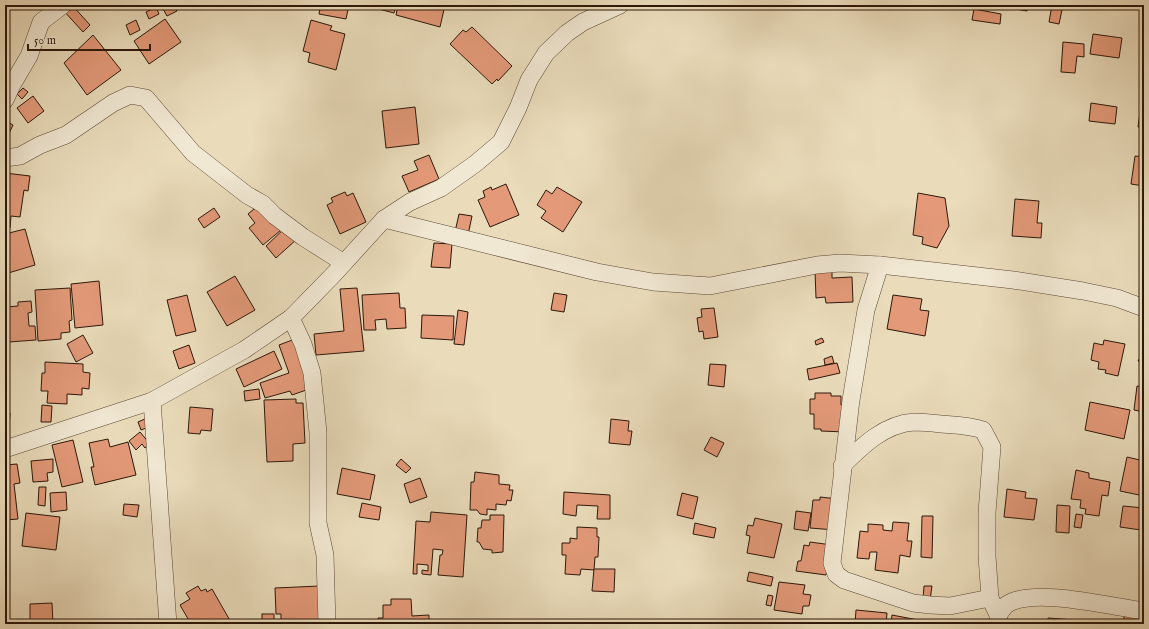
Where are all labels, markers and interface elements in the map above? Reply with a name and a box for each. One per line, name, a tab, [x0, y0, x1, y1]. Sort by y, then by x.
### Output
scale bar	[28, 26, 150, 52]
text: 50 m	[34, 33, 56, 48]

